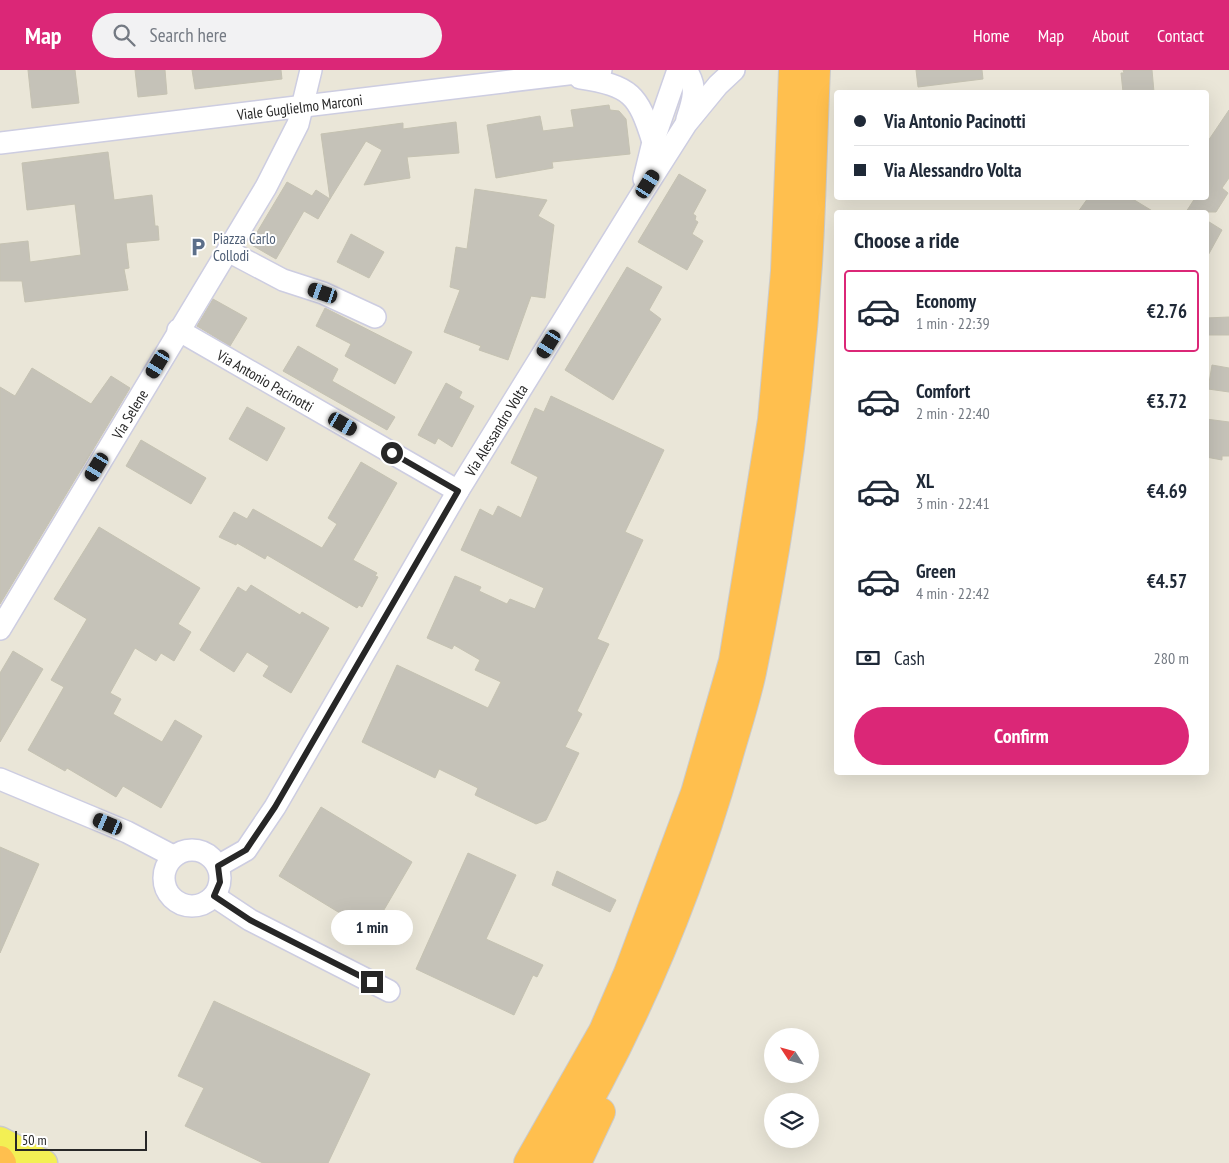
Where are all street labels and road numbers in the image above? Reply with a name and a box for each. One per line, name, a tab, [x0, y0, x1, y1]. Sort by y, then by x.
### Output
street label: Viale Guglielmo Marconi	[235, 90, 364, 124]
street label: Via Antonio Pacinotti	[213, 345, 317, 416]
street label: Via Alessandro Volta	[460, 380, 531, 480]
street label: Via Selene	[107, 386, 152, 443]

